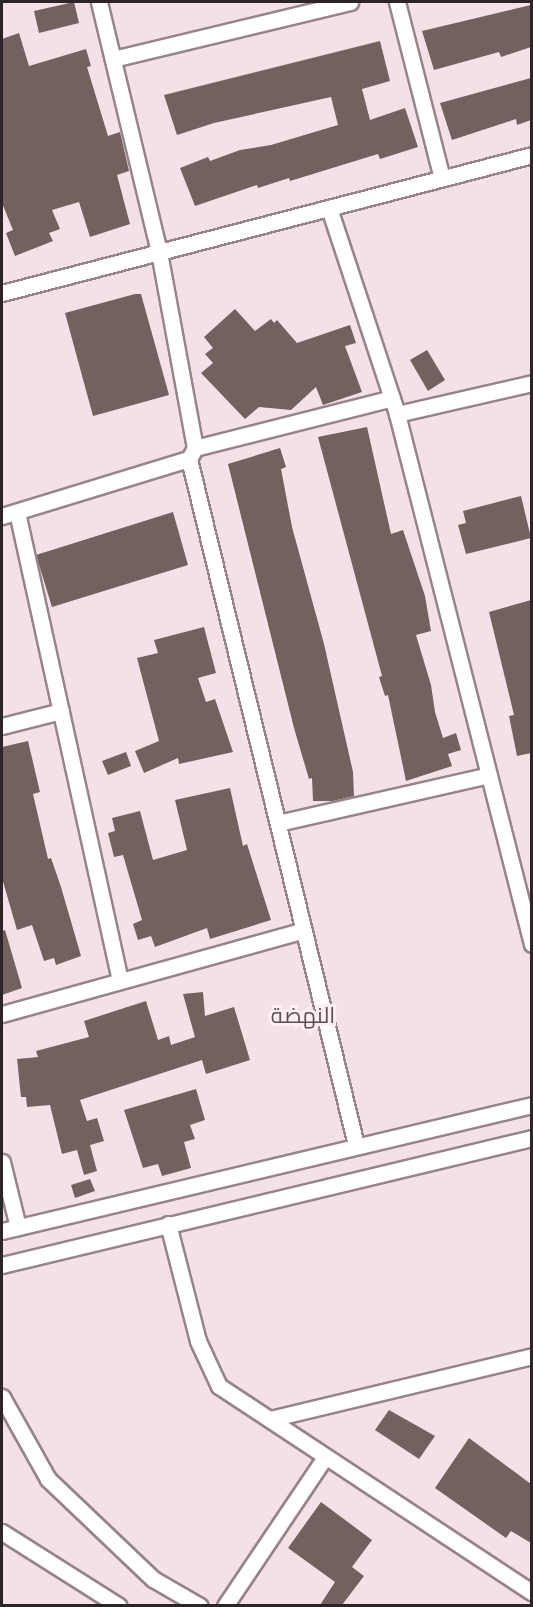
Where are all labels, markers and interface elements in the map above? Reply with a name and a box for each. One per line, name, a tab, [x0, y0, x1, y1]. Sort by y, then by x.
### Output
district label: النهضة	[271, 1003, 335, 1029]

